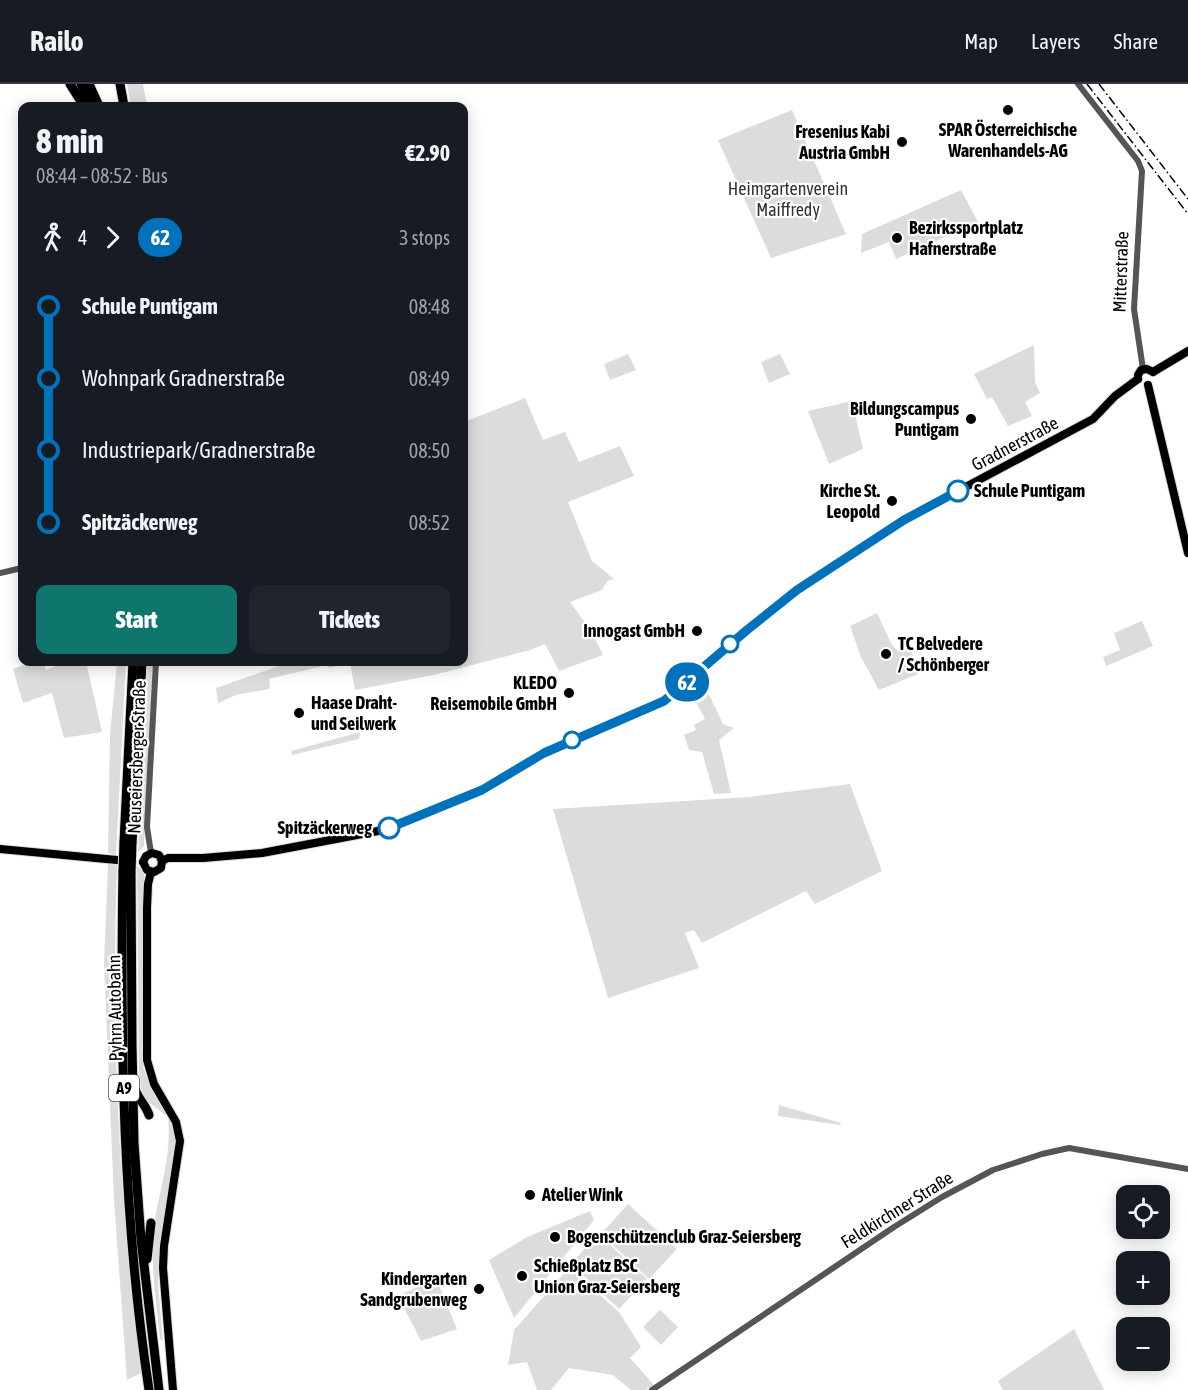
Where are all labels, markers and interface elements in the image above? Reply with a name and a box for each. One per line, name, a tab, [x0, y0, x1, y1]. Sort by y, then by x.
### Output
text: Railo	[30, 25, 84, 57]
text: Map	[964, 29, 998, 53]
text: Layers	[1031, 29, 1081, 53]
text: Share	[1114, 29, 1158, 53]
marker: SPAR Österreichische Warenhandels-AG	[1001, 103, 1015, 117]
place label: SPAR Österreichische Warenhandels-AG	[939, 119, 1077, 161]
place label: Fresenius Kabi Austria GmbH	[795, 121, 890, 163]
text: 8 min	[36, 122, 103, 160]
marker: Fresenius Kabi Austria GmbH	[895, 135, 909, 149]
text: €2.90	[405, 140, 450, 166]
text: 08:44 – 08:52 · Bus	[36, 164, 168, 187]
park label: Heimgartenverein Maiffredy	[728, 178, 848, 220]
place label: Bezirkssportplatz Hafnerstraße	[909, 217, 1023, 259]
icon: walk	[36, 221, 69, 254]
icon: forward	[96, 221, 129, 254]
text: 62	[150, 225, 170, 249]
text: 4	[78, 226, 87, 249]
text: 3 stops	[399, 226, 450, 249]
marker: Bezirkssportplatz Hafnerstraße	[890, 231, 904, 245]
street label: Mitterstraße	[1109, 231, 1132, 313]
text: Schule Puntigam	[82, 293, 218, 319]
text: 08:48	[409, 295, 450, 318]
text: Wohnpark Gradnerstraße	[82, 365, 285, 391]
text: 08:49	[409, 367, 450, 390]
place label: Bildungscampus Puntigam	[850, 398, 960, 440]
marker: Bildungscampus Puntigam	[964, 412, 978, 426]
street label: Gradnerstraße	[968, 412, 1062, 475]
text: Industriepark/Gradnerstraße	[82, 437, 315, 463]
text: 08:50	[409, 439, 450, 462]
place label: Kirche St. Leopold	[820, 480, 880, 522]
marker: Schule Puntigam	[947, 480, 969, 502]
place label: Schule Puntigam	[974, 480, 1085, 501]
marker: Kirche St. Leopold	[885, 494, 899, 508]
text: Spitzäckerweg	[82, 509, 197, 535]
text: 08:52	[409, 511, 450, 534]
button: Start	[36, 585, 237, 654]
button: Tickets	[249, 585, 450, 654]
place label: Innogast GmbH	[583, 620, 685, 641]
marker: Innogast GmbH	[690, 624, 704, 638]
place label: TC Belvedere / Schönberger	[898, 633, 990, 675]
unlabelled marker	[721, 635, 739, 653]
marker: TC Belvedere / Schönberger	[879, 647, 893, 661]
line badge: 62	[660, 662, 714, 702]
text: 62	[677, 670, 697, 694]
place label: KLEDO Reisemobile GmbH	[430, 672, 557, 714]
street label: Neuseiersberger Straße	[123, 680, 150, 834]
marker: KLEDO Reisemobile GmbH	[562, 686, 576, 700]
place label: Haase Draht- und Seilwerk	[311, 692, 398, 734]
marker: Haase Draht- und Seilwerk	[292, 706, 306, 720]
unlabelled marker	[563, 731, 581, 749]
place label: Spitzäckerweg	[278, 817, 372, 838]
marker: Spitzäckerweg	[378, 817, 400, 839]
street label: Pyhrn Autobahn	[103, 954, 126, 1062]
road number: A9	[109, 1075, 139, 1101]
street label: Feldkirchner Straße	[837, 1167, 956, 1252]
place label: Atelier Wink	[541, 1184, 624, 1205]
map controls	[1116, 1185, 1170, 1371]
button: locate	[1116, 1185, 1170, 1239]
marker: Atelier Wink	[523, 1188, 537, 1202]
place label: Bogenschützenclub Graz-Seiersberg	[567, 1226, 801, 1247]
marker: Bogenschützenclub Graz-Seiersberg	[548, 1230, 562, 1244]
button: +	[1116, 1251, 1170, 1305]
place label: Schießplatz BSC Union Graz-Seiersberg	[534, 1255, 680, 1297]
place label: Kindergarten Sandgrubenweg	[360, 1268, 467, 1310]
marker: Schießplatz BSC Union Graz-Seiersberg	[515, 1269, 529, 1283]
marker: Kindergarten Sandgrubenweg	[472, 1282, 486, 1296]
button: −	[1116, 1317, 1170, 1371]

